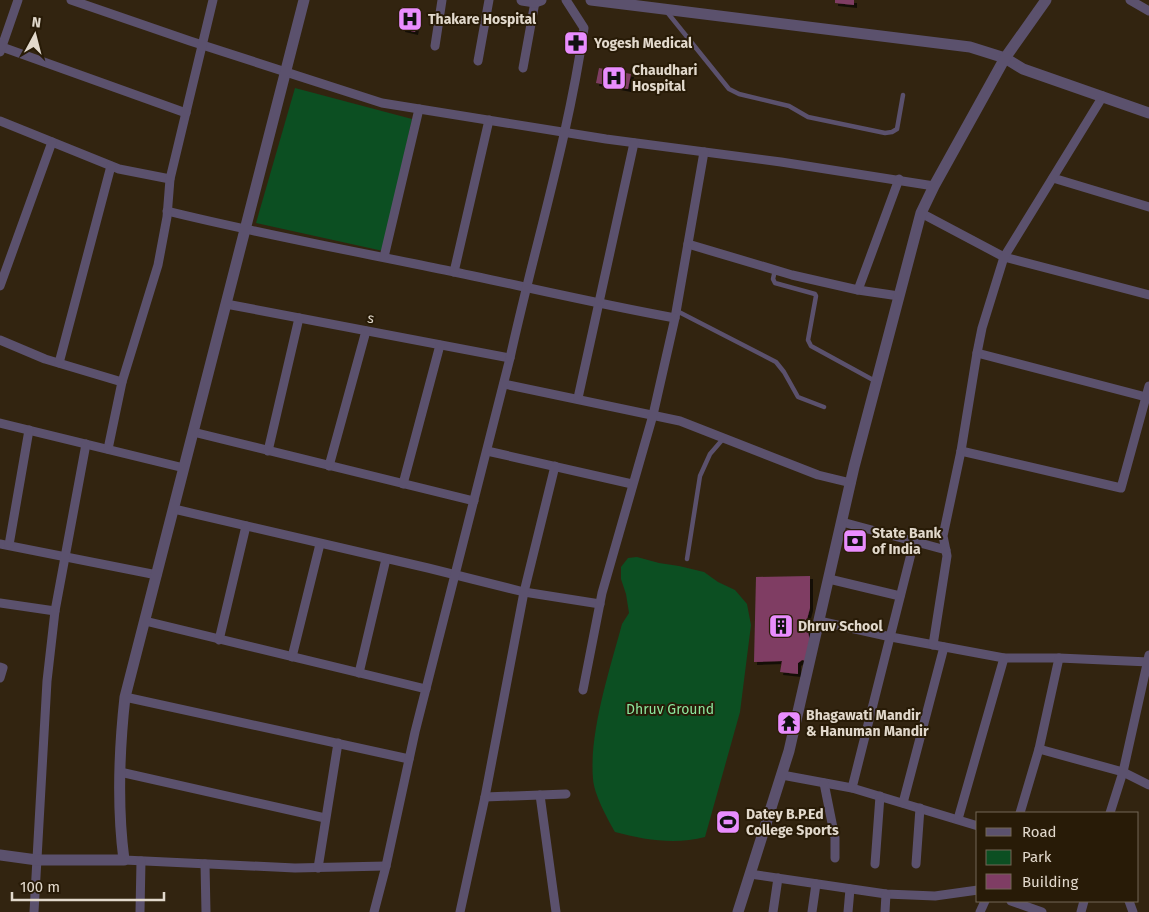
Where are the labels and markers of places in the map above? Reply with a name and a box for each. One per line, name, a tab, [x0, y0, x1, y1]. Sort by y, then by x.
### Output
hospital icon: Thakare Hospital	[397, 6, 423, 32]
place label: Thakare Hospital	[428, 11, 537, 28]
pharmacy icon: Yogesh Medical	[563, 30, 589, 56]
place label: Yogesh Medical	[593, 35, 693, 52]
place label: Chaudhari Hospital	[632, 62, 697, 95]
hospital icon: Chaudhari Hospital	[601, 65, 627, 91]
place label: State Bank of India	[872, 525, 942, 558]
bank icon: State Bank of India	[842, 528, 868, 554]
building icon: Dhruv School	[768, 613, 794, 639]
place label: Dhruv School	[798, 618, 883, 635]
place label: Bhagawati Mandir & Hanuman Mandir	[806, 707, 929, 740]
temple icon: Bhagawati Mandir & Hanuman Mandir	[776, 710, 802, 736]
place label: Datey B.P.Ed College Sports	[746, 806, 839, 839]
sports icon: Datey B.P.Ed College Sports	[715, 809, 741, 835]

